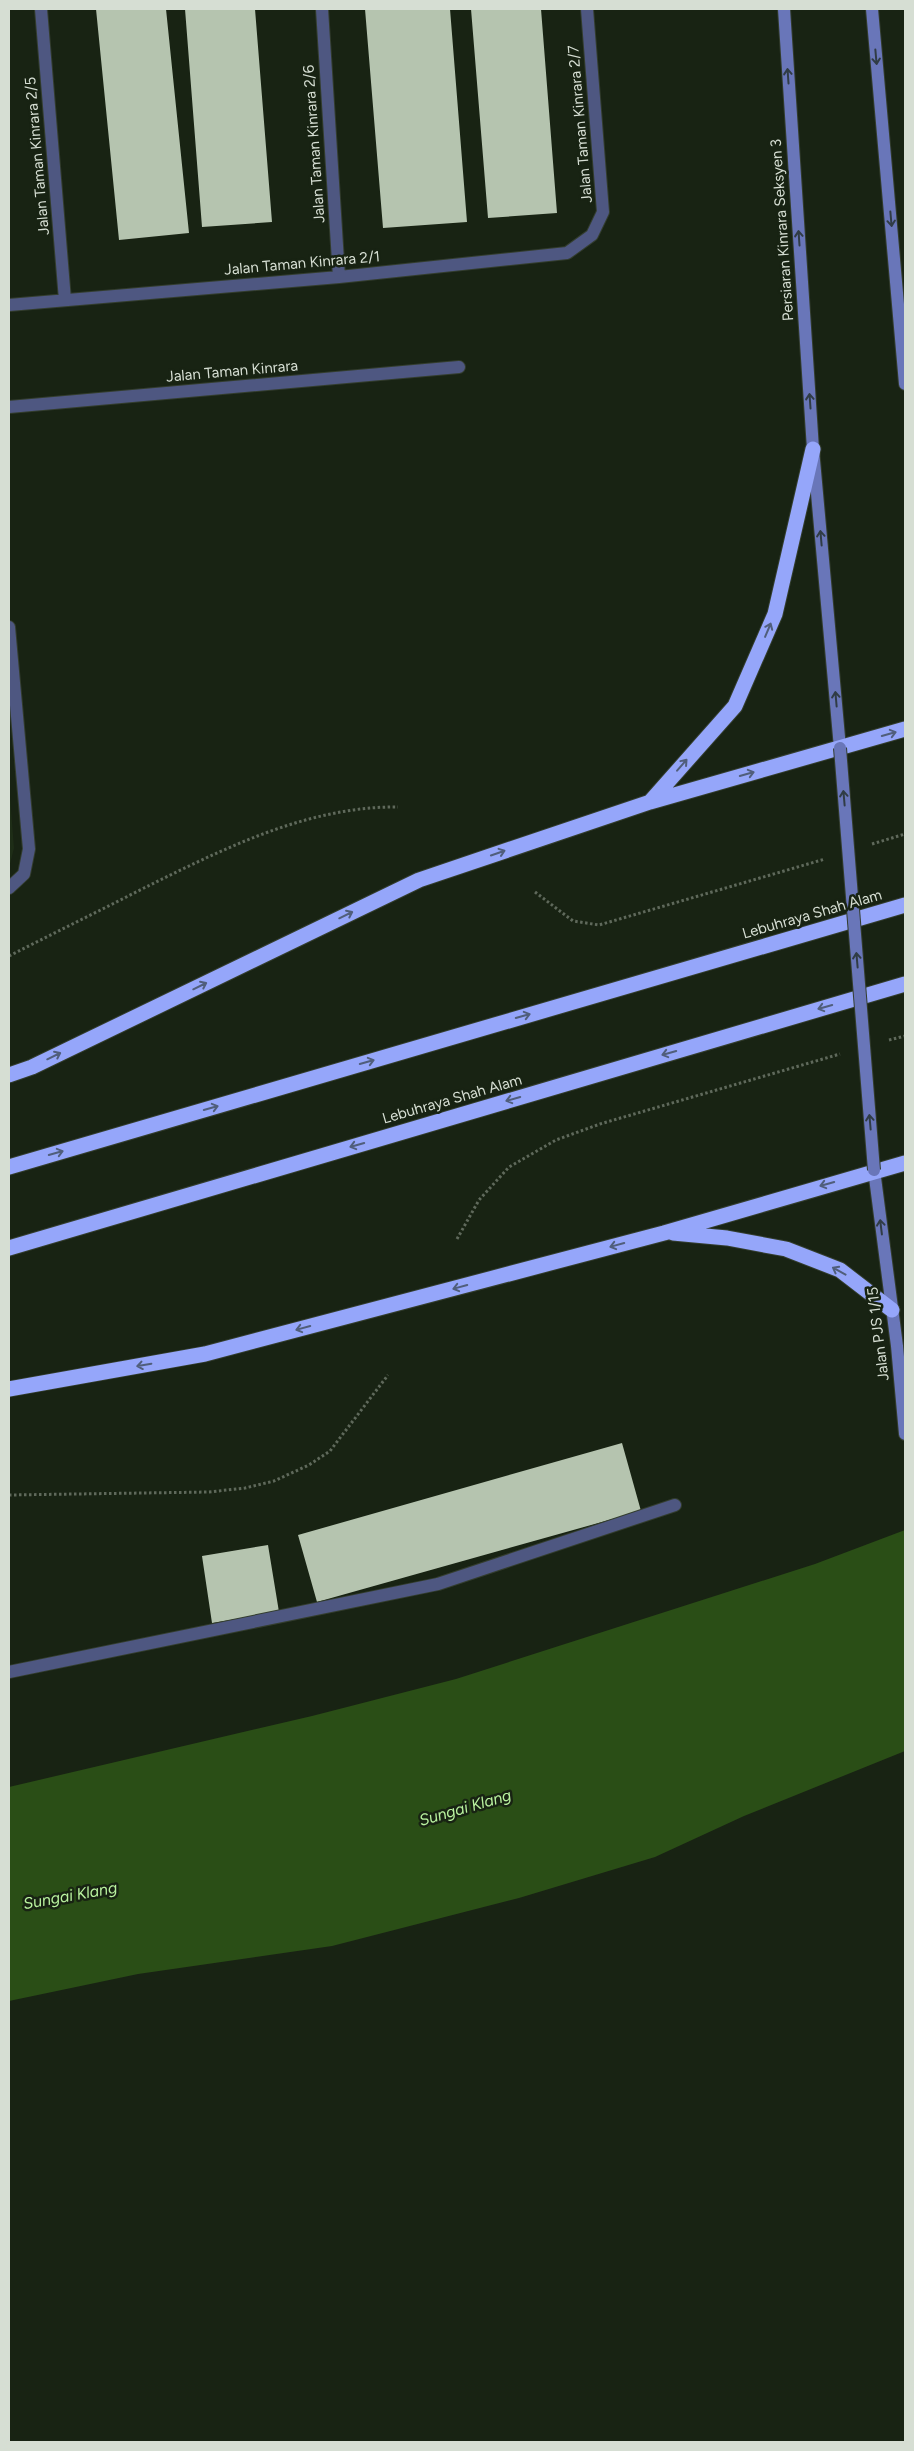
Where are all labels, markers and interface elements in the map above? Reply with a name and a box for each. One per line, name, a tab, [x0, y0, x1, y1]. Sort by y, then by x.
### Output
street label: Jalan Taman Kinrara 2/7	[564, 44, 596, 204]
one-way arrow	[871, 49, 881, 65]
street label: Jalan Taman Kinrara 2/6	[299, 64, 329, 224]
one-way arrow	[784, 69, 793, 85]
street label: Jalan Taman Kinrara 2/5	[21, 76, 53, 236]
street label: Persiaran Kinrara Seksyen 3	[767, 138, 797, 322]
one-way arrow	[886, 211, 895, 227]
one-way arrow	[794, 231, 804, 247]
street label: Jalan Taman Kinrara 2/1	[223, 247, 381, 279]
street label: Jalan Taman Kinrara	[165, 356, 299, 386]
one-way arrow	[805, 393, 814, 409]
one-way arrow	[816, 530, 826, 546]
one-way arrow	[763, 623, 773, 638]
one-way arrow	[831, 692, 840, 708]
one-way arrow	[881, 728, 897, 738]
one-way arrow	[676, 759, 688, 772]
one-way arrow	[739, 769, 755, 779]
one-way arrow	[839, 790, 849, 806]
one-way arrow	[489, 848, 505, 858]
street label: Lebuhraya Shah Alam	[740, 885, 884, 943]
one-way arrow	[338, 910, 353, 919]
one-way arrow	[852, 952, 862, 968]
one-way arrow	[192, 980, 207, 990]
one-way arrow	[817, 1003, 833, 1013]
one-way arrow	[515, 1011, 531, 1021]
one-way arrow	[661, 1049, 677, 1059]
one-way arrow	[46, 1051, 61, 1061]
one-way arrow	[359, 1056, 375, 1066]
street label: Lebuhraya Shah Alam	[380, 1070, 524, 1128]
one-way arrow	[506, 1095, 522, 1105]
one-way arrow	[203, 1102, 219, 1112]
one-way arrow	[865, 1114, 875, 1130]
one-way arrow	[350, 1141, 366, 1151]
one-way arrow	[47, 1148, 63, 1158]
one-way arrow	[820, 1180, 836, 1190]
one-way arrow	[876, 1220, 886, 1236]
one-way arrow	[609, 1241, 625, 1250]
one-way arrow	[832, 1266, 847, 1276]
one-way arrow	[452, 1282, 468, 1292]
street label: Jalan PJS 1/15	[863, 1286, 893, 1382]
one-way arrow	[295, 1324, 311, 1333]
one-way arrow	[137, 1360, 153, 1370]
water label: Sungai Klang	[417, 1785, 513, 1830]
water label: Sungai Klang	[22, 1878, 119, 1913]

